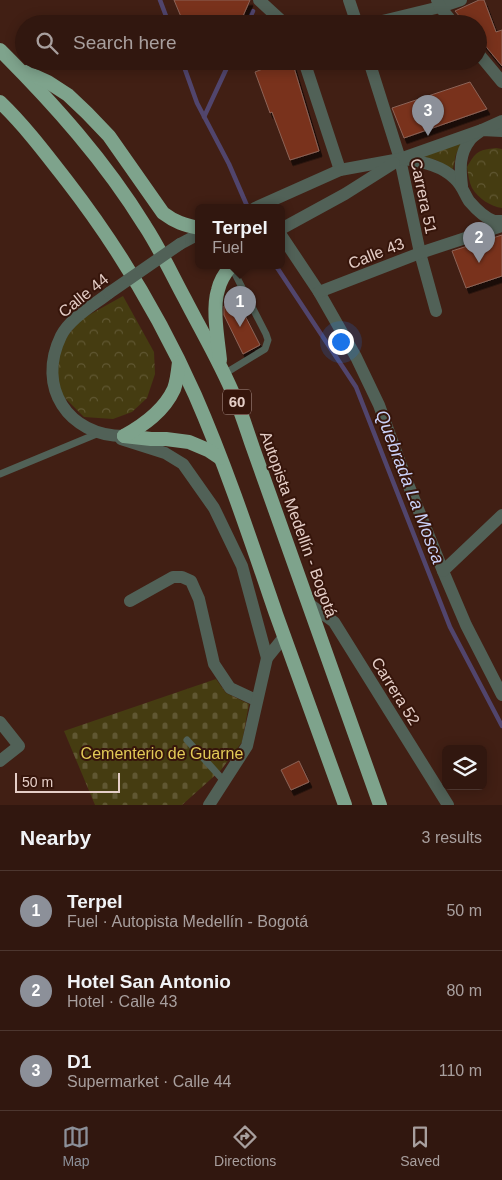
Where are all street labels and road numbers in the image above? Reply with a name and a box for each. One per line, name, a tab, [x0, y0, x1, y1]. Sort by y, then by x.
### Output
street label: Carrera 51	[407, 157, 440, 235]
street label: Calle 43	[346, 235, 407, 272]
street label: Calle 44	[55, 270, 112, 320]
road number: 60	[223, 390, 251, 414]
street label: Autopista Medellín - Bogotá	[257, 429, 340, 620]
street label: Carrera 52	[368, 654, 423, 728]

